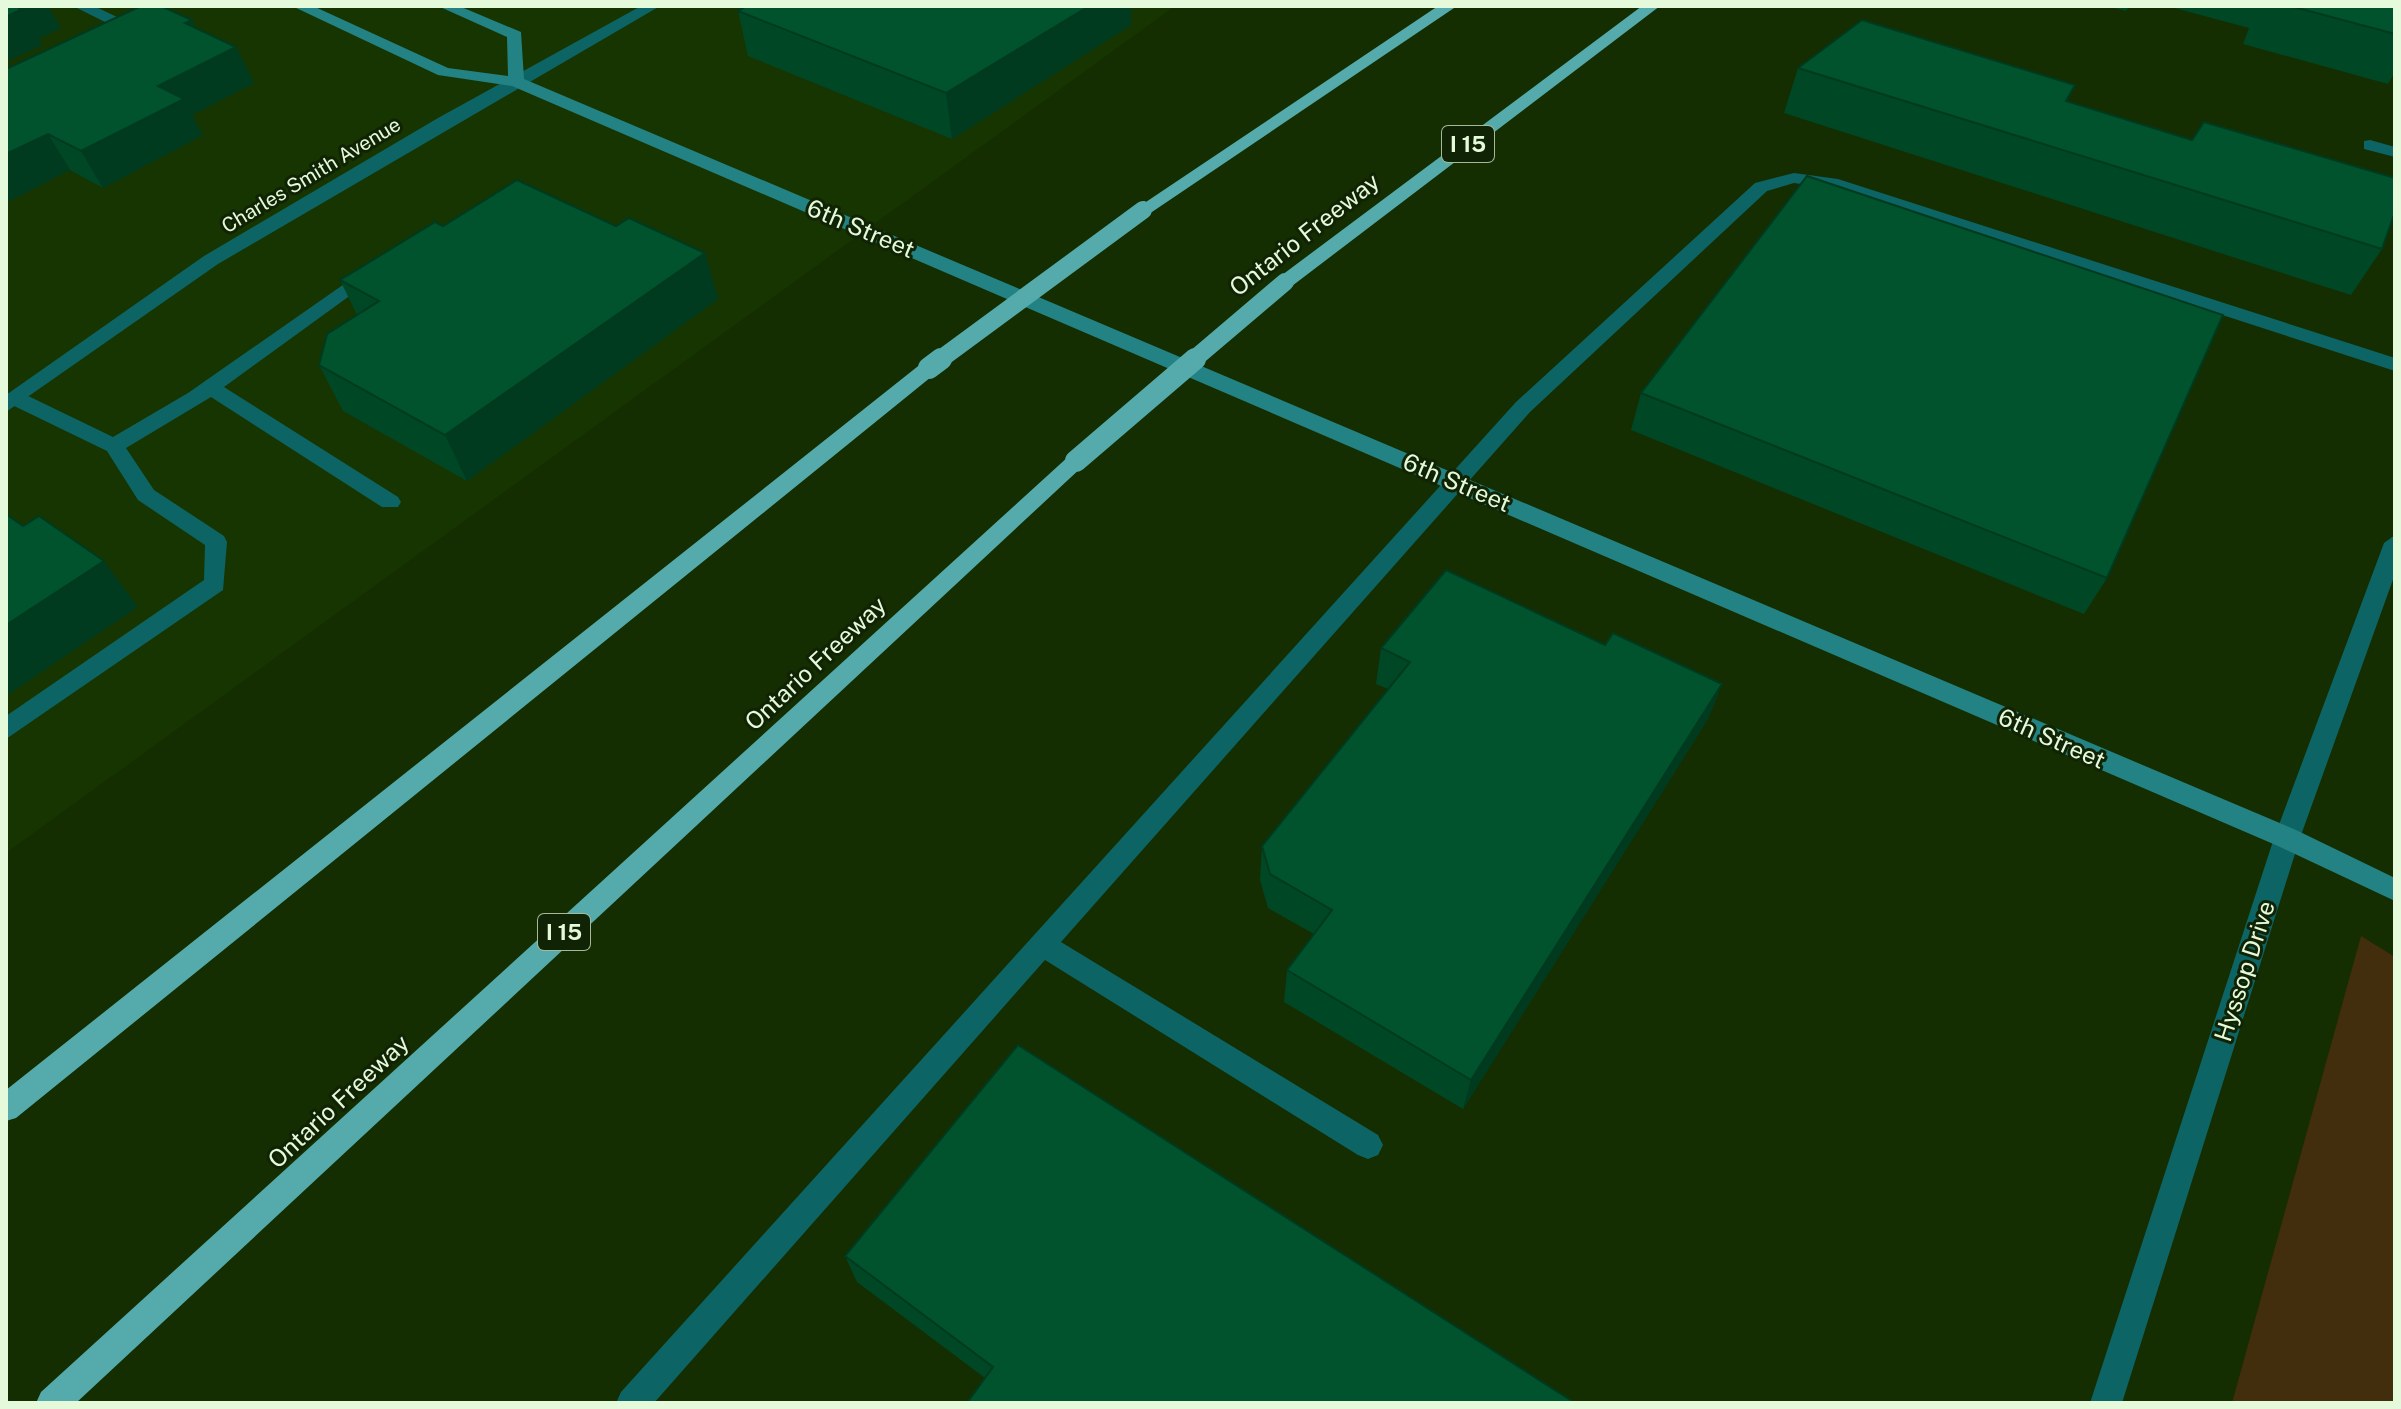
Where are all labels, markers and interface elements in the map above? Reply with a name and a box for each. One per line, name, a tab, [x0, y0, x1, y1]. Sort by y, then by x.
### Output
street label: Charles Smith Avenue	[217, 112, 405, 238]
road number: I 15	[1442, 126, 1494, 162]
street label: Ontario Freeway	[1223, 167, 1385, 301]
street label: 6th Street	[803, 193, 919, 263]
street label: 6th Street	[1399, 447, 1515, 517]
street label: Ontario Freeway	[739, 590, 891, 735]
street label: 6th Street	[1994, 702, 2110, 774]
street label: Hyssop Drive	[2208, 897, 2280, 1045]
road number: I 15	[538, 914, 590, 950]
street label: Ontario Freeway	[262, 1028, 414, 1173]

